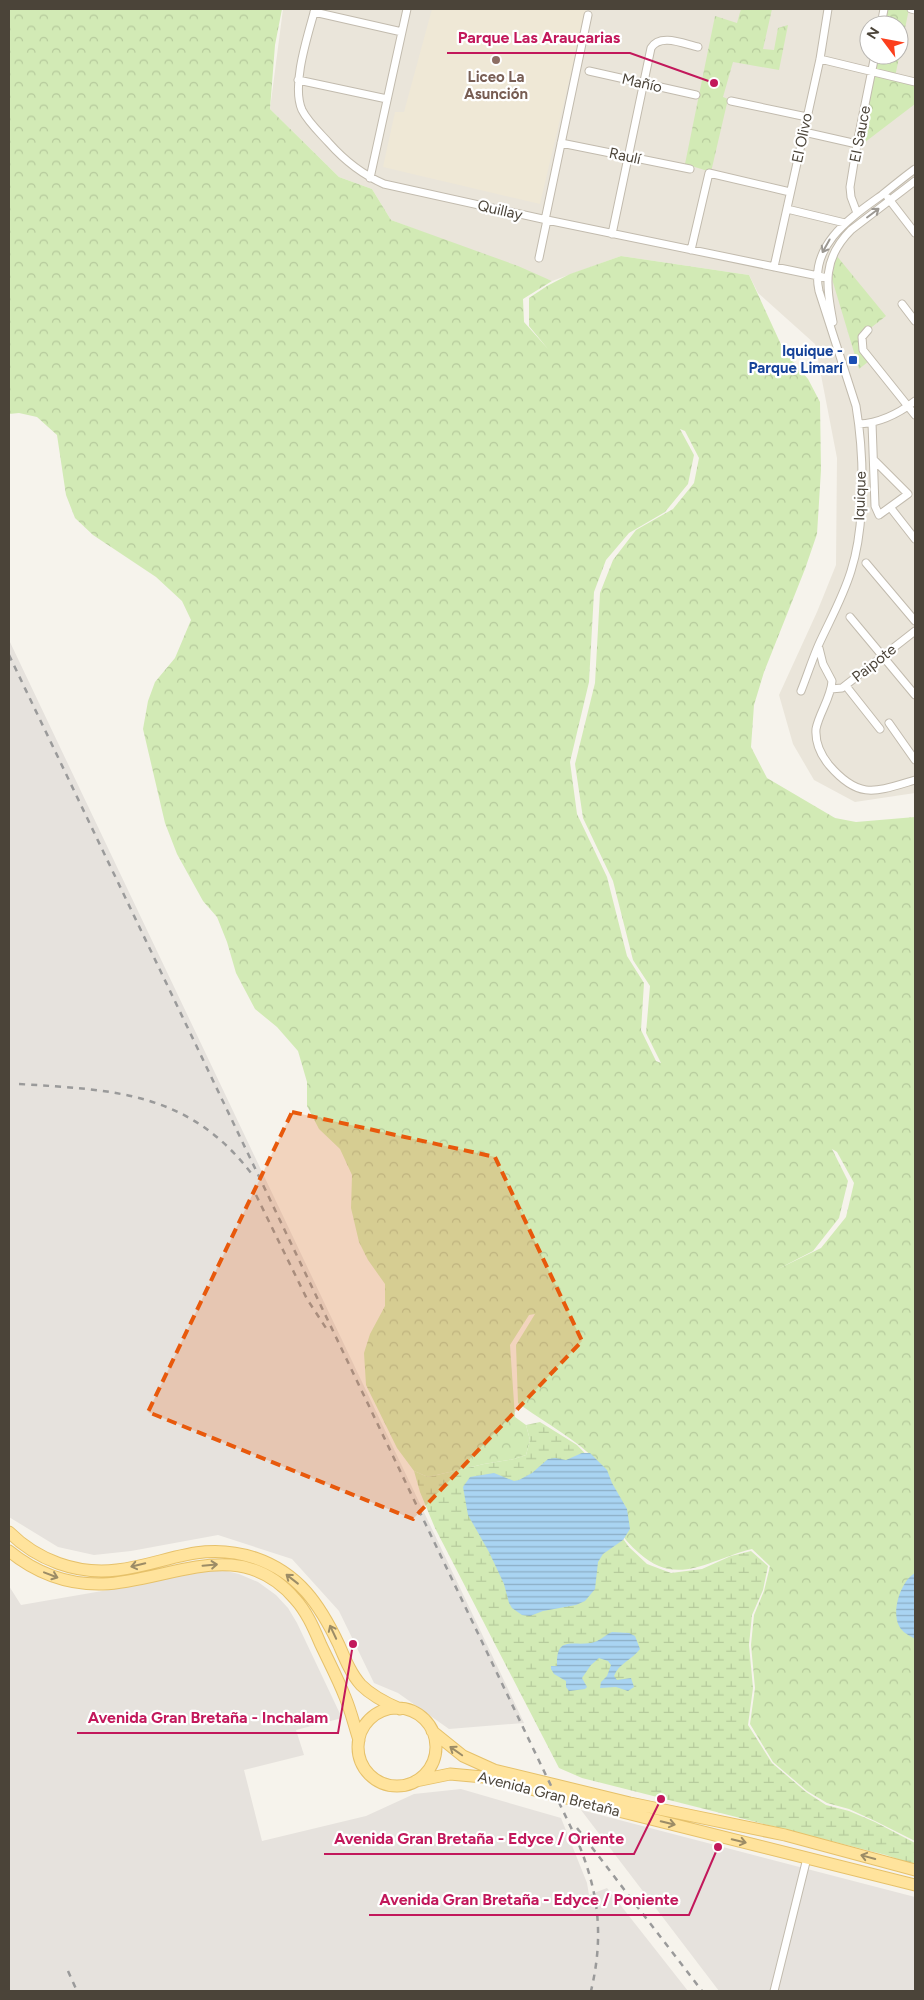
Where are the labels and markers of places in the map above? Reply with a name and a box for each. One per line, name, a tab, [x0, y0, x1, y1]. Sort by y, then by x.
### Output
callout: Parque Las Araucarias	[447, 22, 630, 53]
marker: Liceo La Asunción	[490, 54, 502, 66]
place label: Liceo La Asunción	[464, 68, 528, 103]
place label: Iquique - Parque Limarí	[748, 342, 844, 377]
marker: Iquique - Parque Limarí	[847, 354, 859, 366]
callout: Avenida Gran Bretaña - Inchalam	[77, 1702, 338, 1733]
callout: Avenida Gran Bretaña - Edyce / Oriente	[324, 1823, 634, 1854]
callout: Avenida Gran Bretaña - Edyce / Poniente	[369, 1884, 689, 1915]

